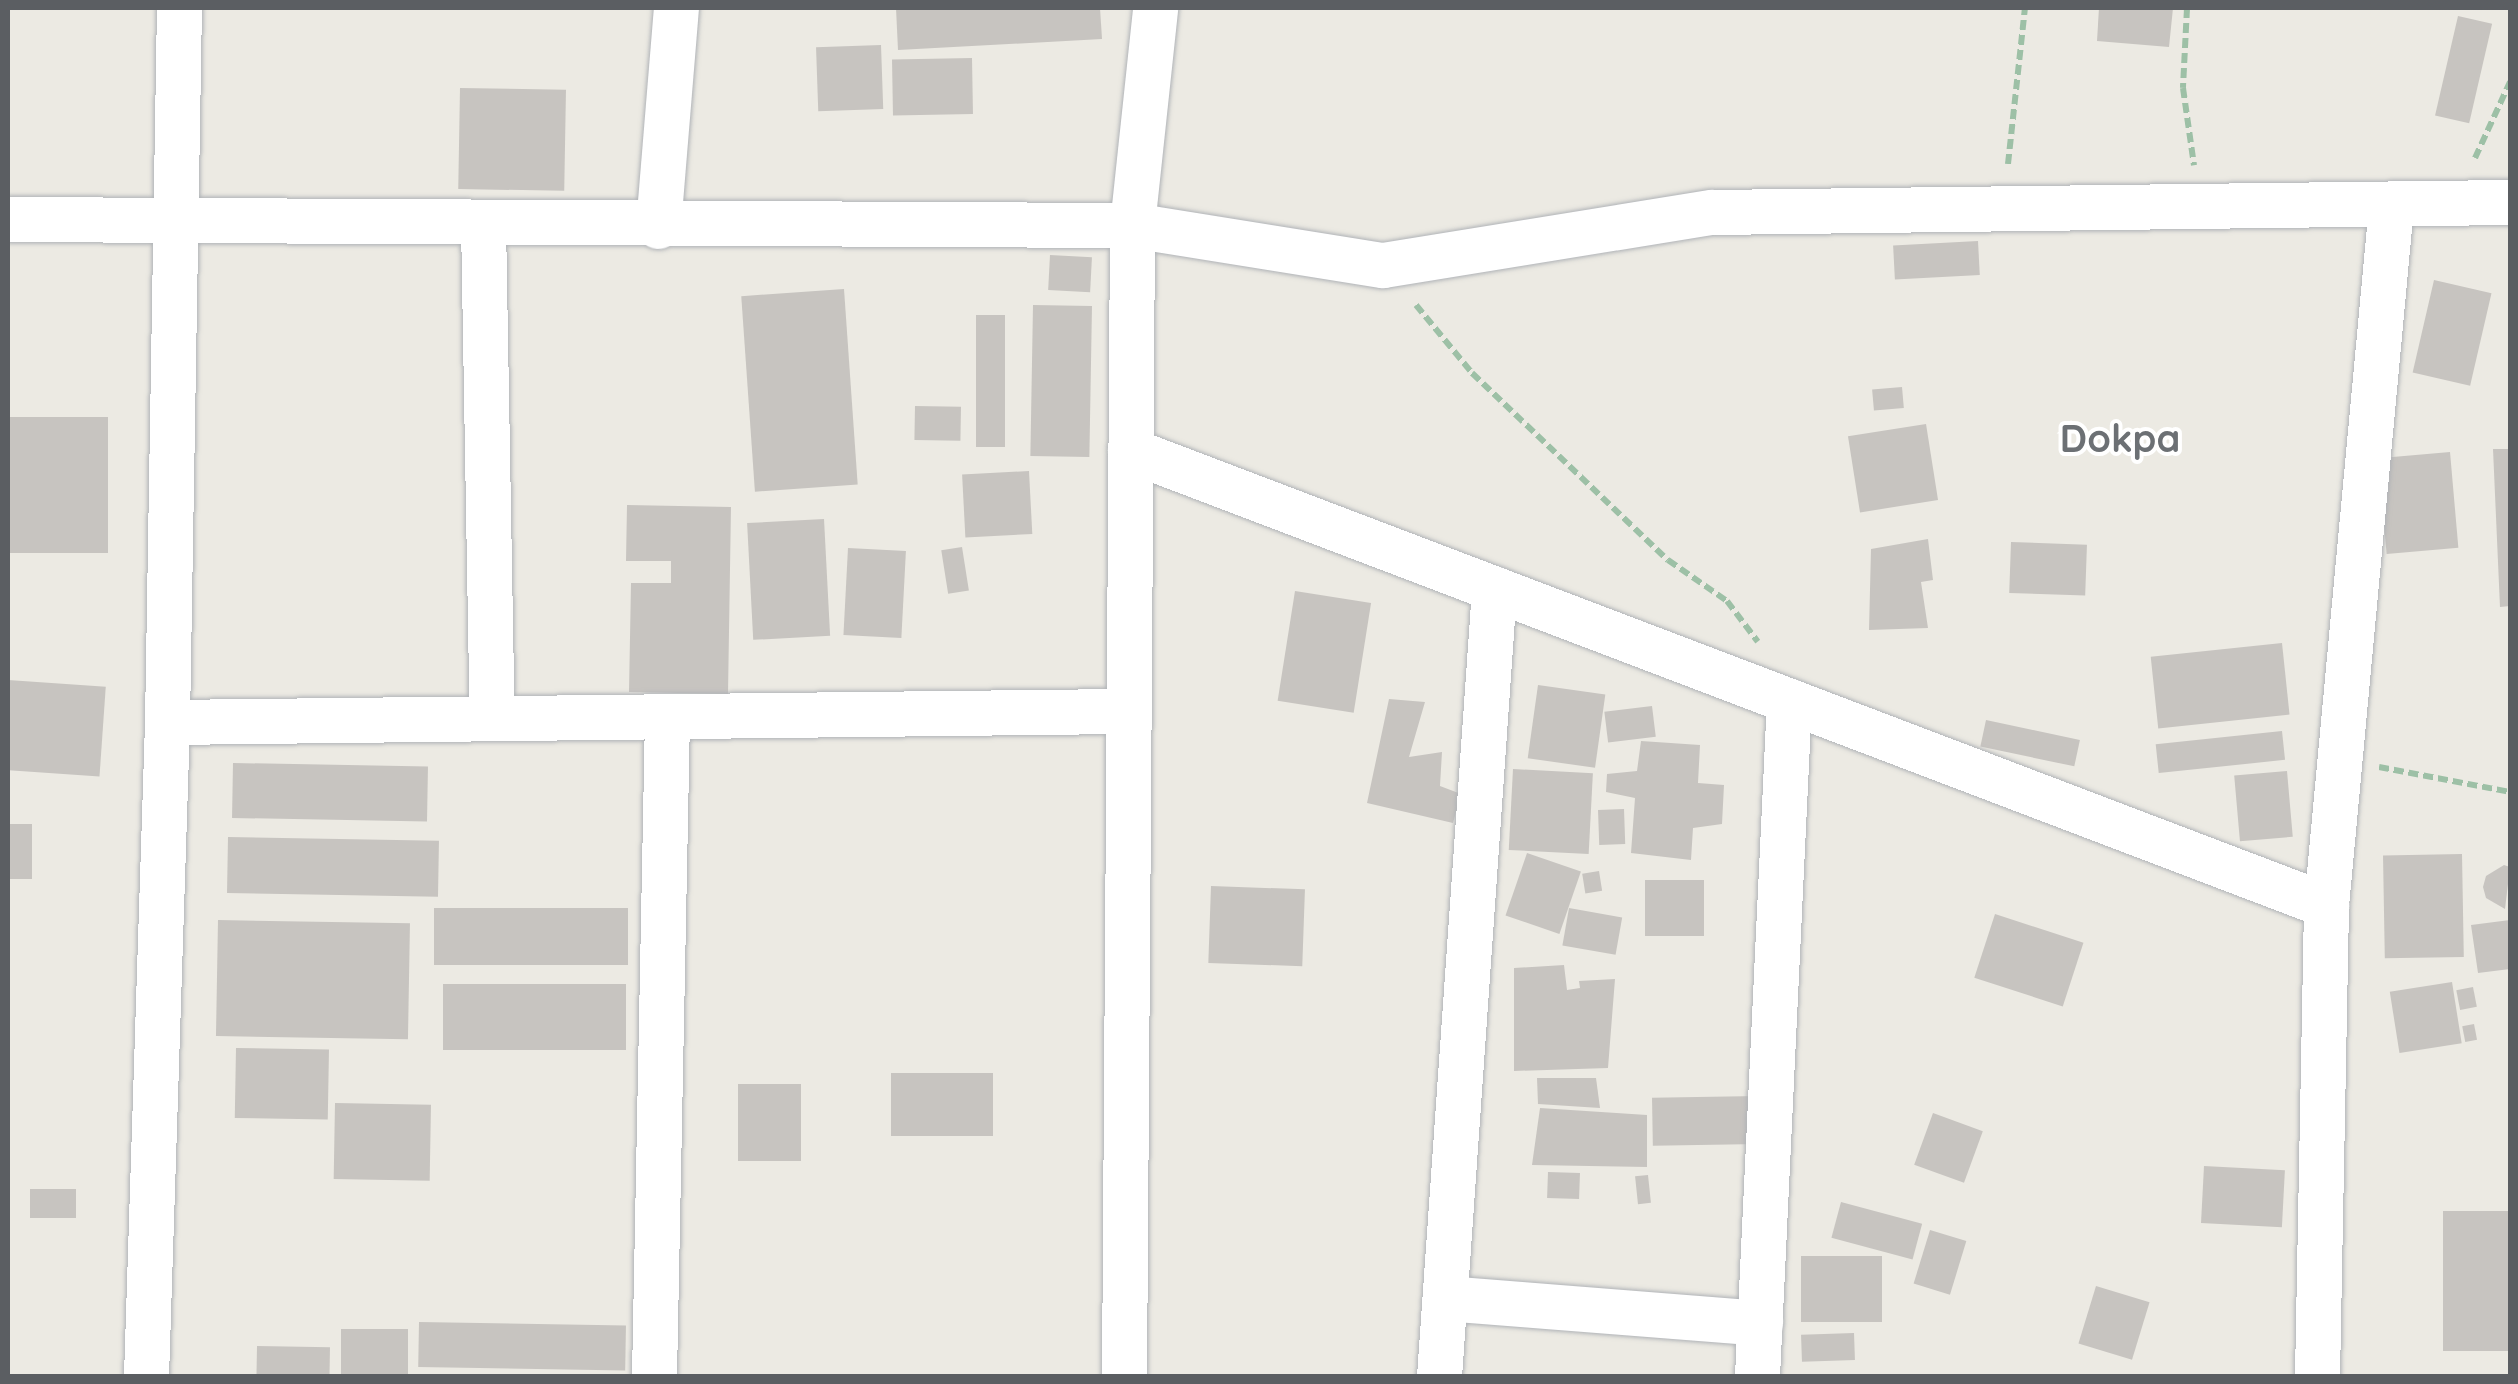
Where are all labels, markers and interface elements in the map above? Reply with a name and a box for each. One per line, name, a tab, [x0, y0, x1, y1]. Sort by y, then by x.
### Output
district label: Dokpa	[2060, 416, 2180, 462]

